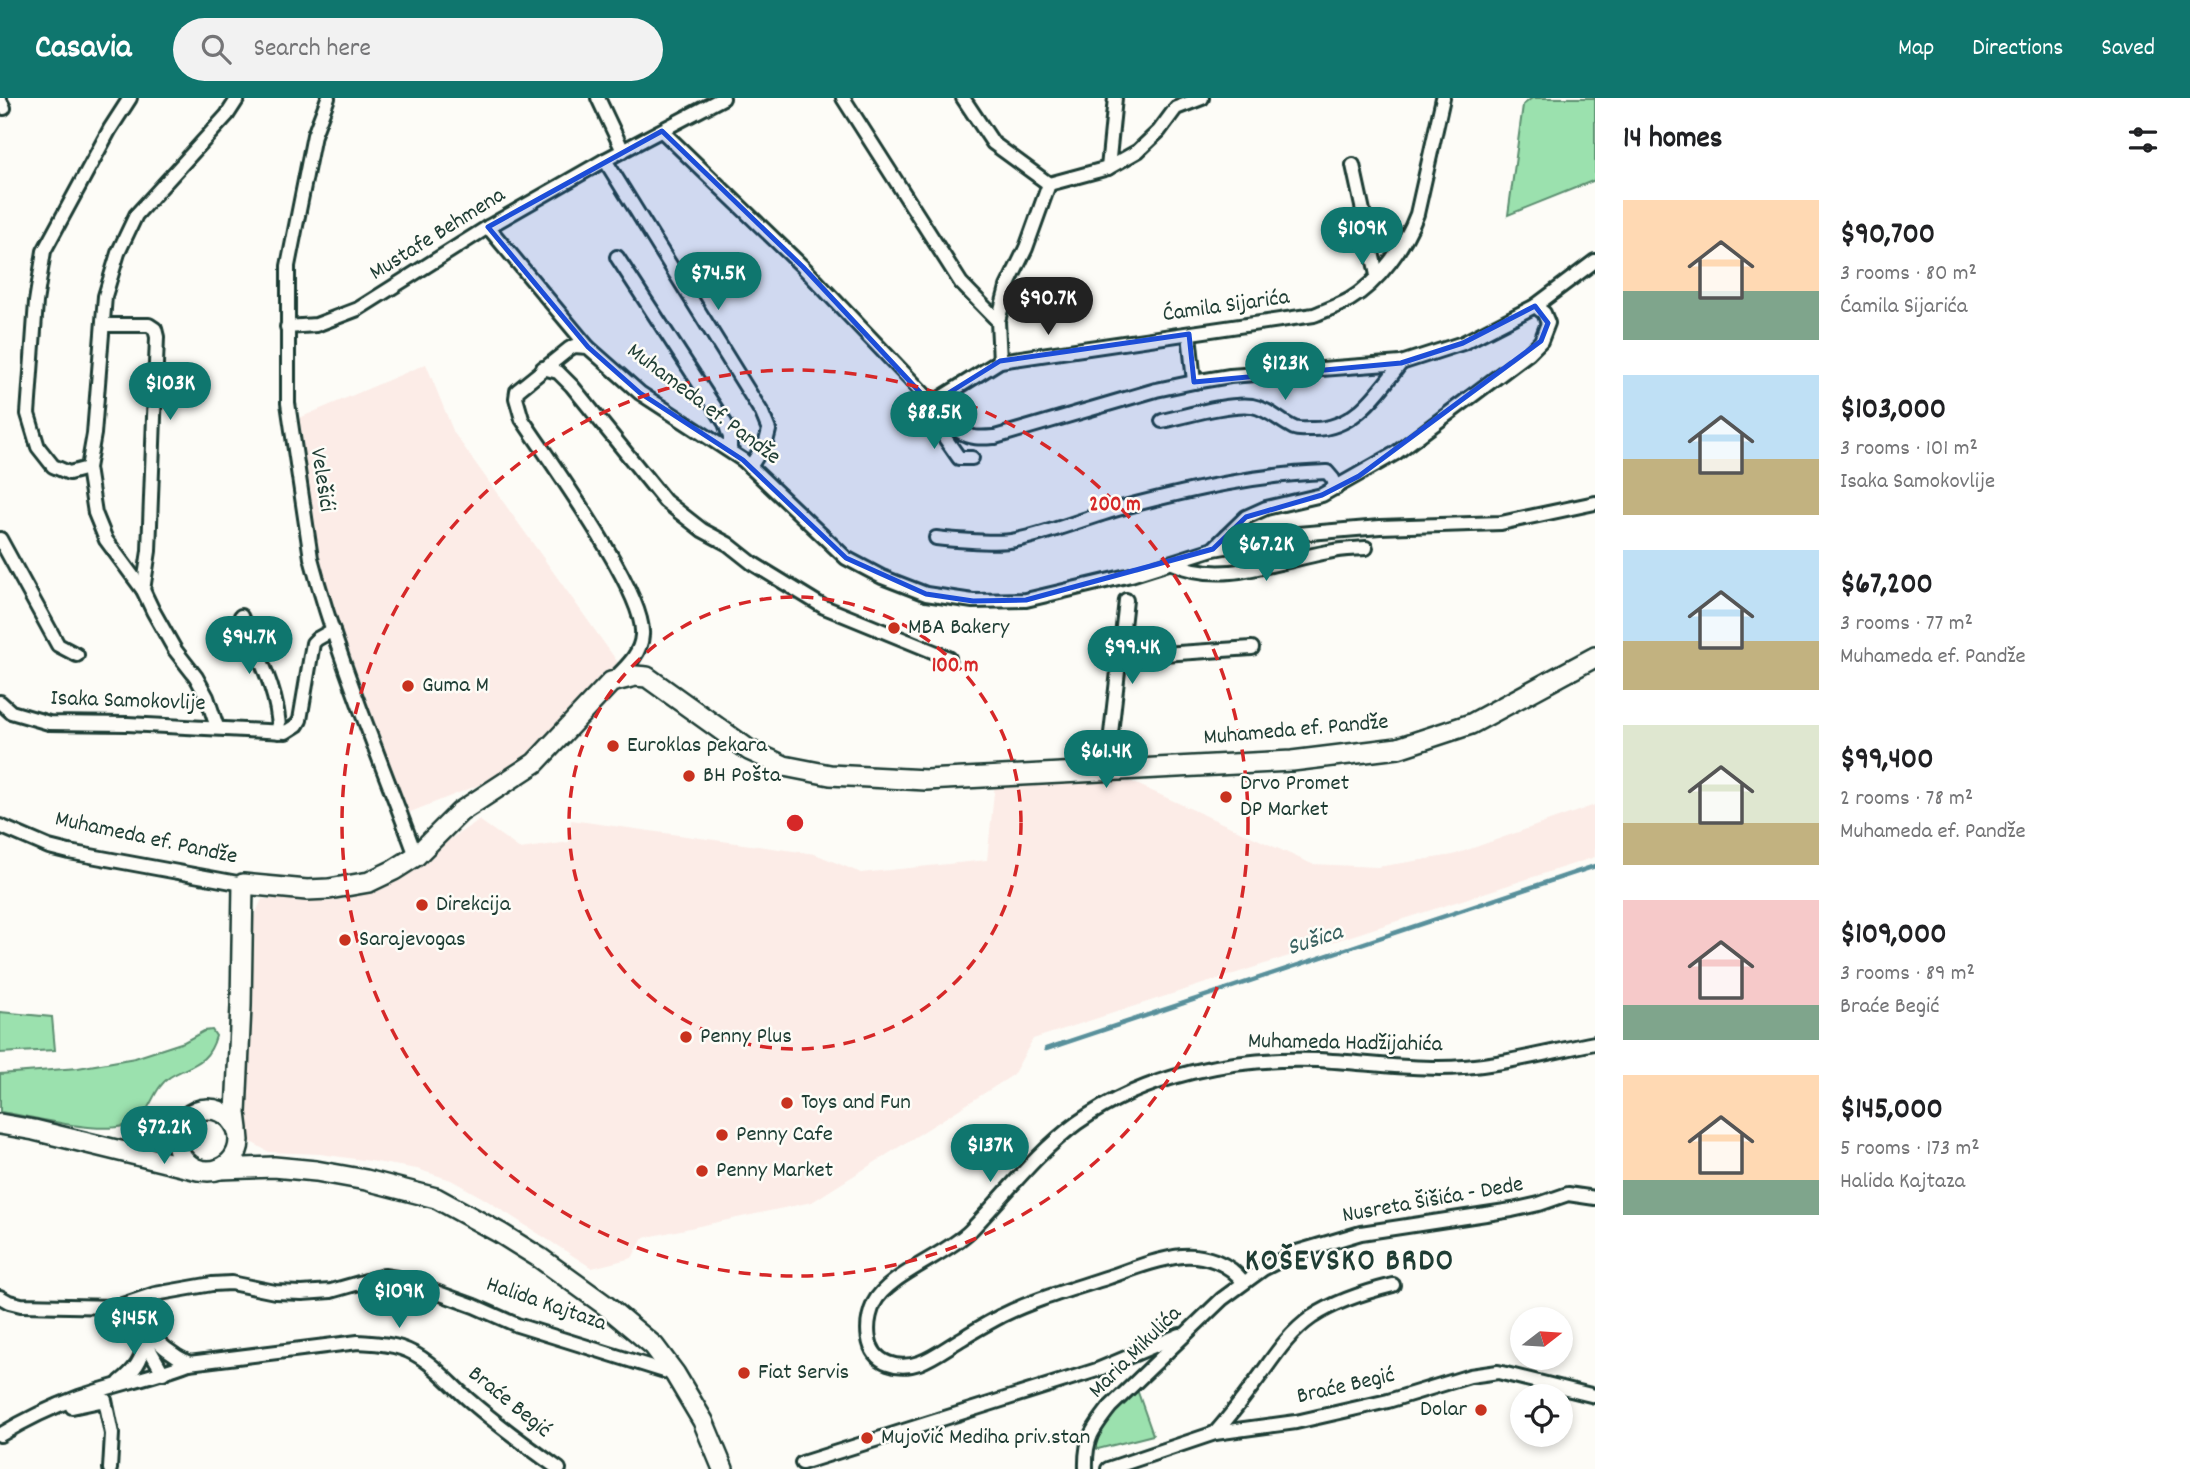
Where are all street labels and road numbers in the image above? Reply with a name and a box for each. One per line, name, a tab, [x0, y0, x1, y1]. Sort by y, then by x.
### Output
street label: Mustafe Behmena	[364, 179, 513, 290]
street label: Ćamila Sijarića	[1161, 282, 1293, 332]
street label: Muhameda ef. Pandže	[619, 336, 787, 474]
street label: Velešići	[300, 446, 342, 514]
street label: Isaka Samokovlije	[50, 683, 206, 721]
street label: Muhameda ef. Pandže	[1202, 706, 1390, 756]
street label: Muhameda ef. Pandže	[52, 804, 240, 874]
street label: Muhameda Hadžijahića	[1247, 1026, 1444, 1062]
street label: Nusreta Šišića - Dede	[1340, 1169, 1526, 1233]
street label: Halida Kajtaza	[481, 1269, 612, 1341]
street label: Maria Mikulića	[1082, 1298, 1191, 1407]
street label: Braće Begić	[460, 1359, 558, 1447]
street label: Braće Begić	[1294, 1360, 1398, 1414]

